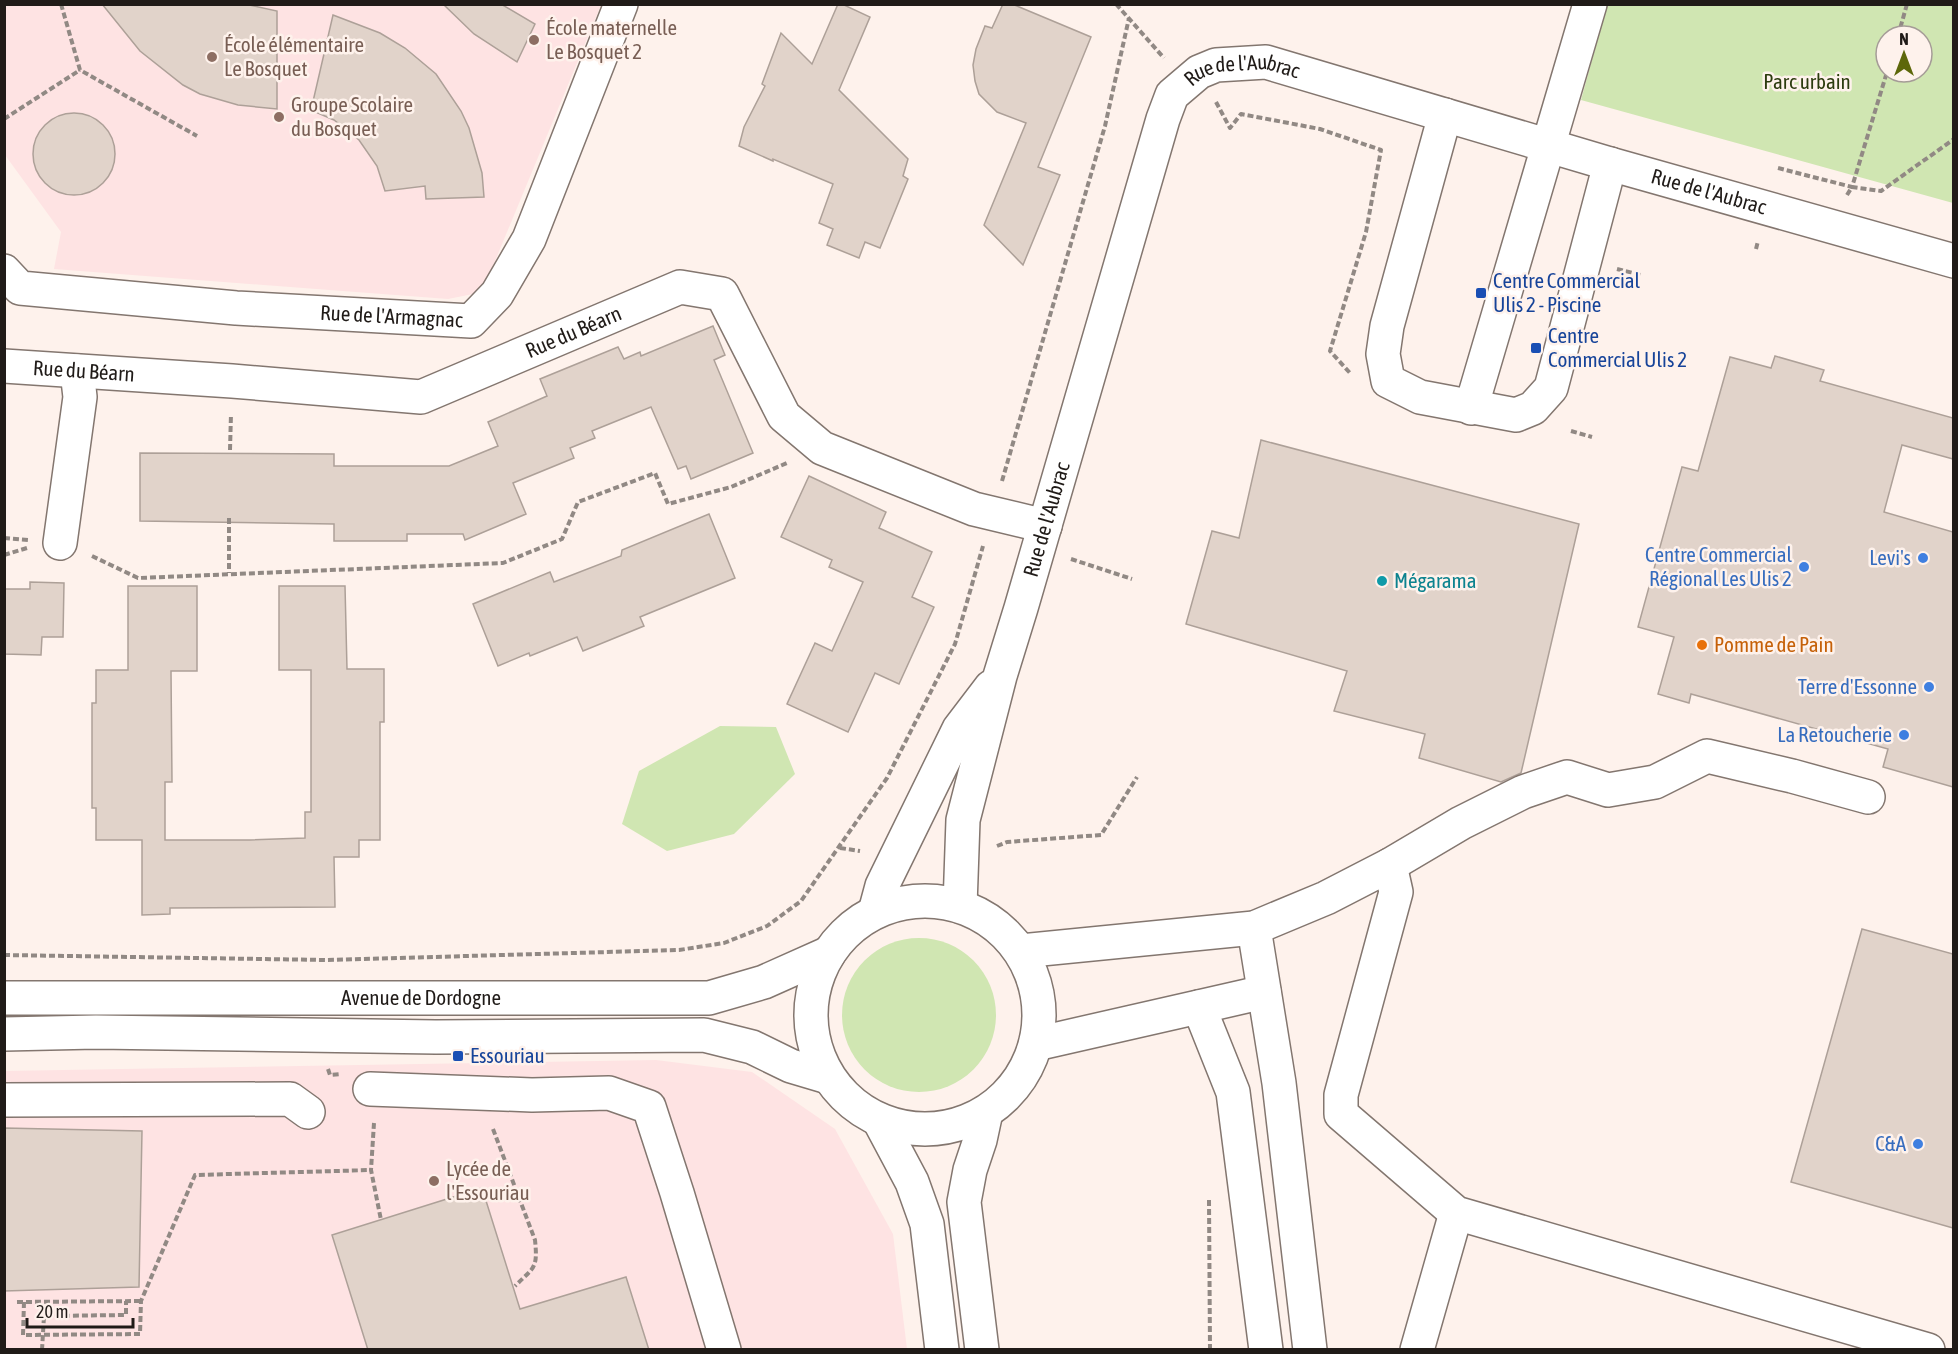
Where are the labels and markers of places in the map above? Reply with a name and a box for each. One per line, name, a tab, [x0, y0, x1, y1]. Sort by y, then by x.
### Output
place label: École maternelle Le Bosquet 2	[546, 15, 677, 63]
place label: École élémentaire Le Bosquet	[224, 32, 364, 80]
marker: École maternelle Le Bosquet 2	[527, 33, 541, 47]
marker: École élémentaire Le Bosquet	[205, 50, 219, 64]
place label: Groupe Scolaire du Bosquet	[291, 92, 413, 140]
marker: Groupe Scolaire du Bosquet	[272, 110, 286, 124]
place label: Centre Commercial Ulis 2 - Piscine	[1493, 268, 1640, 316]
marker: Centre Commercial Ulis 2 - Piscine	[1474, 286, 1488, 300]
place label: Centre Commercial Ulis 2	[1548, 323, 1687, 371]
marker: Centre Commercial Ulis 2	[1529, 341, 1543, 355]
place label: Centre Commercial Régional Les Ulis 2	[1645, 542, 1792, 590]
place label: Levi's	[1869, 545, 1911, 569]
marker: Levi's	[1916, 551, 1930, 565]
marker: Centre Commercial Régional Les Ulis 2	[1797, 560, 1811, 574]
place label: Mégarama	[1394, 568, 1476, 592]
marker: Mégarama	[1375, 574, 1389, 588]
place label: Pomme de Pain	[1714, 632, 1834, 656]
marker: Pomme de Pain	[1695, 638, 1709, 652]
place label: Terre d'Essonne	[1798, 674, 1917, 698]
marker: Terre d'Essonne	[1922, 680, 1936, 694]
place label: La Retoucherie	[1777, 722, 1892, 746]
marker: La Retoucherie	[1897, 728, 1911, 742]
place label: Essouriau	[470, 1043, 545, 1067]
marker: Essouriau	[451, 1049, 465, 1063]
place label: C&A	[1875, 1131, 1907, 1155]
marker: C&A	[1911, 1137, 1925, 1151]
place label: Lycée de l'Essouriau	[446, 1156, 530, 1204]
marker: Lycée de l'Essouriau	[427, 1174, 441, 1188]

